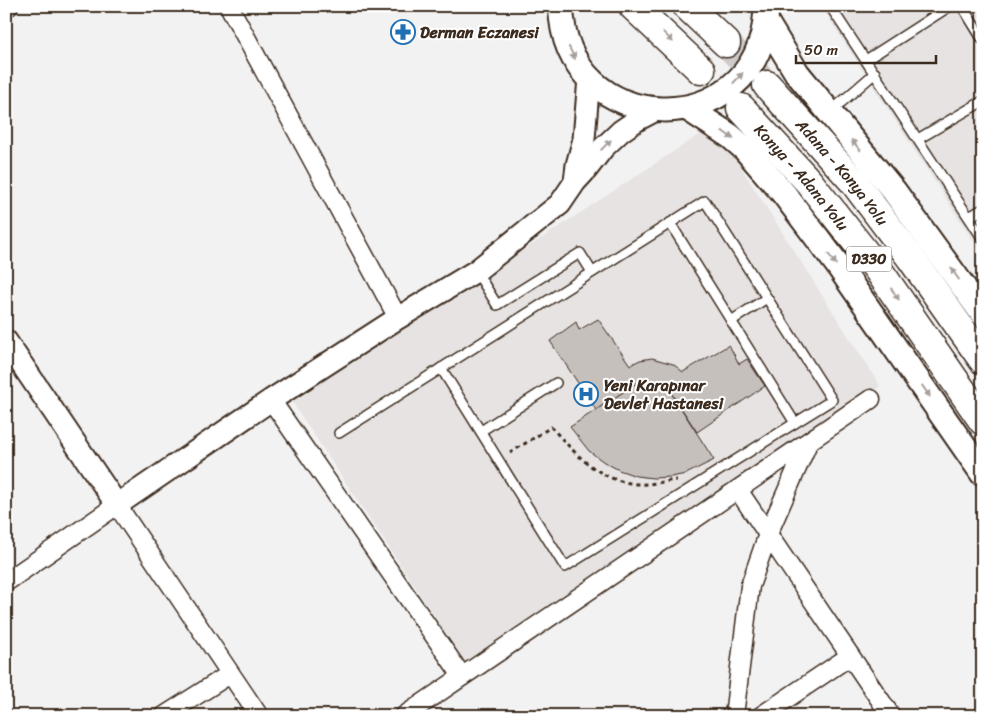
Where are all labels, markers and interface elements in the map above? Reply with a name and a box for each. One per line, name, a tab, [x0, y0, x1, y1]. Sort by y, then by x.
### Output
place label: Derman Eczanesi	[420, 18, 540, 47]
pharmacy icon: Derman Eczanesi	[390, 19, 416, 45]
one-way arrow	[661, 31, 673, 43]
scale bar	[796, 32, 936, 64]
text: 50 m	[804, 37, 839, 63]
one-way arrow	[568, 46, 576, 60]
one-way arrow	[732, 73, 744, 85]
street label: Adana - Konya Yolu	[787, 111, 896, 233]
street label: Konya - Adana Yolu	[747, 117, 857, 238]
one-way arrow	[721, 130, 735, 140]
one-way arrow	[600, 139, 612, 151]
one-way arrow	[851, 139, 862, 152]
road number: D330	[846, 246, 892, 272]
one-way arrow	[827, 252, 837, 266]
one-way arrow	[950, 267, 960, 281]
one-way arrow	[890, 287, 900, 300]
place label: Yeni Karapınar Devlet Hastanesi	[604, 371, 724, 418]
hospital icon: Yeni Karapınar Devlet Hastanesi	[573, 381, 599, 407]
one-way arrow	[921, 385, 931, 398]

